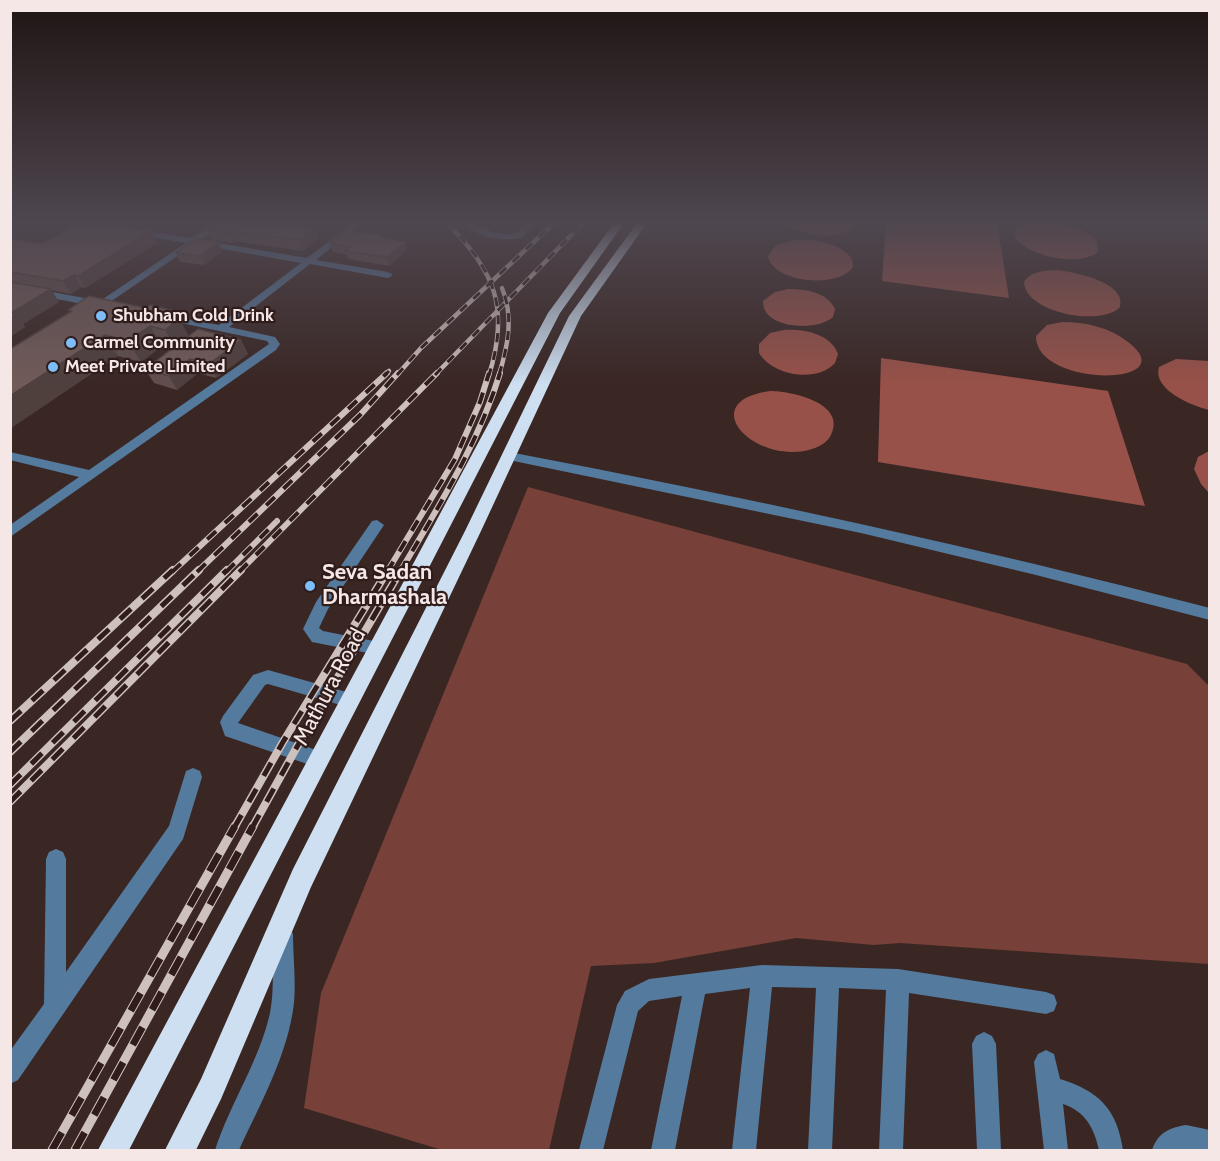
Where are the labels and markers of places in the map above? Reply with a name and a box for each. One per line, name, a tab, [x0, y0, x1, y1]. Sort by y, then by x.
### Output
place label: Shubham Cold Drink	[113, 305, 274, 327]
marker: Shubham Cold Drink	[94, 309, 108, 323]
place label: Carmel Community	[83, 332, 235, 354]
marker: Carmel Community	[64, 336, 78, 350]
place label: Meet Private Limited	[65, 356, 226, 378]
marker: Meet Private Limited	[46, 360, 60, 374]
place label: Seva Sadan Dharmashala	[322, 560, 447, 612]
marker: Seva Sadan Dharmashala	[303, 579, 317, 593]

